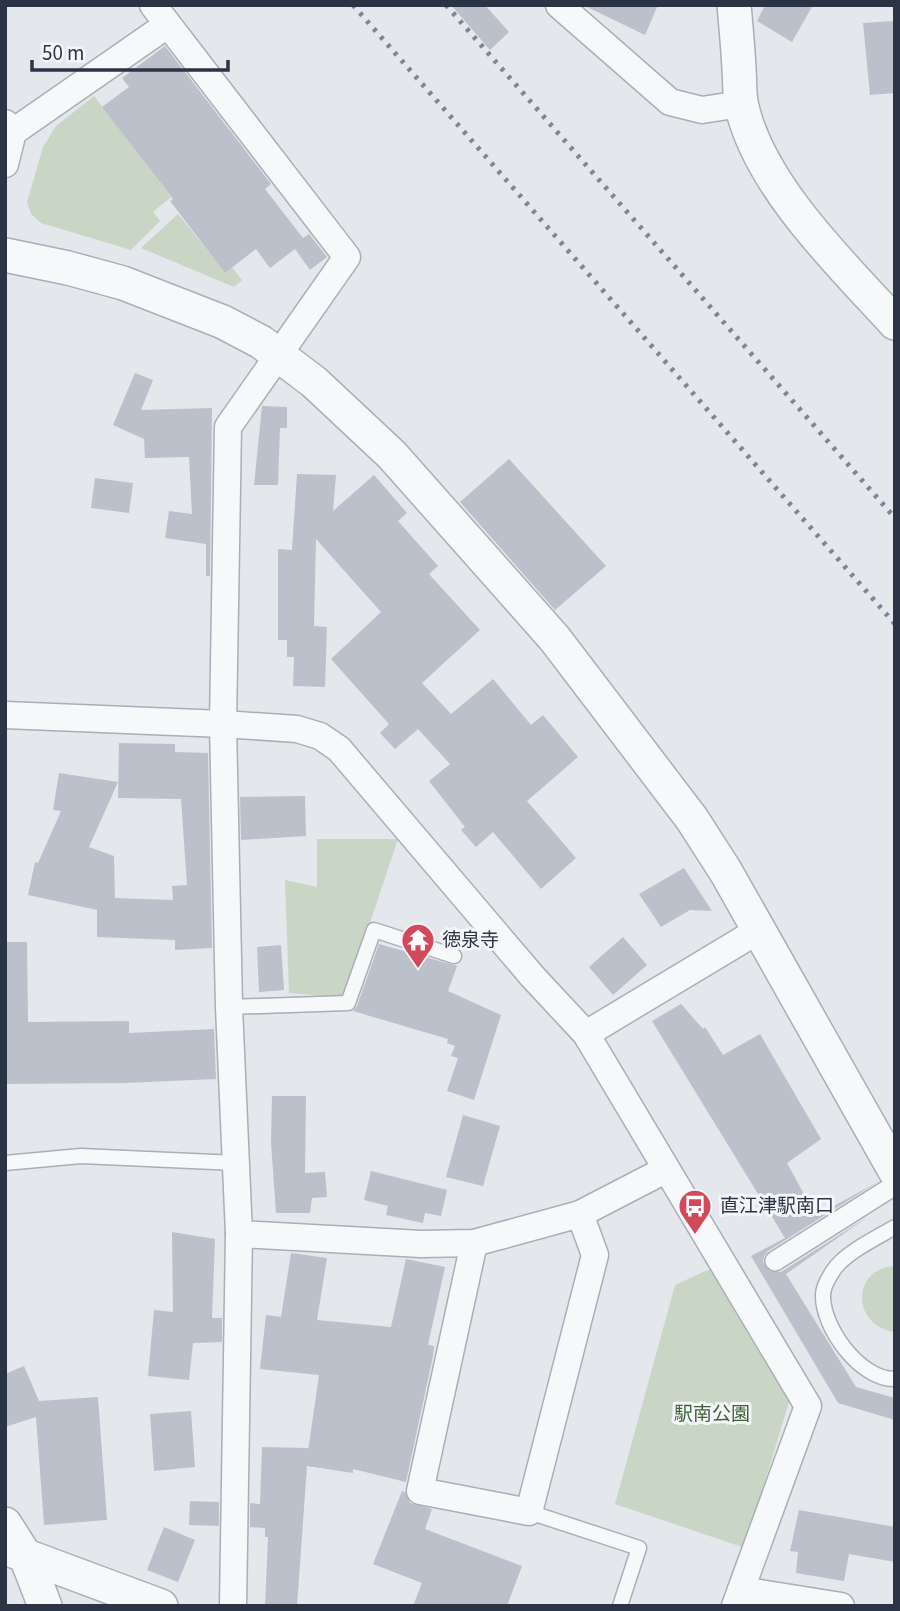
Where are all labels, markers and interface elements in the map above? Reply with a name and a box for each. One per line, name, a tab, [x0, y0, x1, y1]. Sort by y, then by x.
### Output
scale bar	[32, 28, 228, 72]
text: 50 m	[42, 38, 84, 68]
temple icon: 徳泉寺	[399, 921, 437, 970]
place label: 徳泉寺	[442, 927, 499, 954]
bus stop icon: 直江津駅南口	[676, 1187, 714, 1236]
place label: 直江津駅南口	[720, 1193, 834, 1220]
park label: 駅南公園	[674, 1401, 750, 1428]

